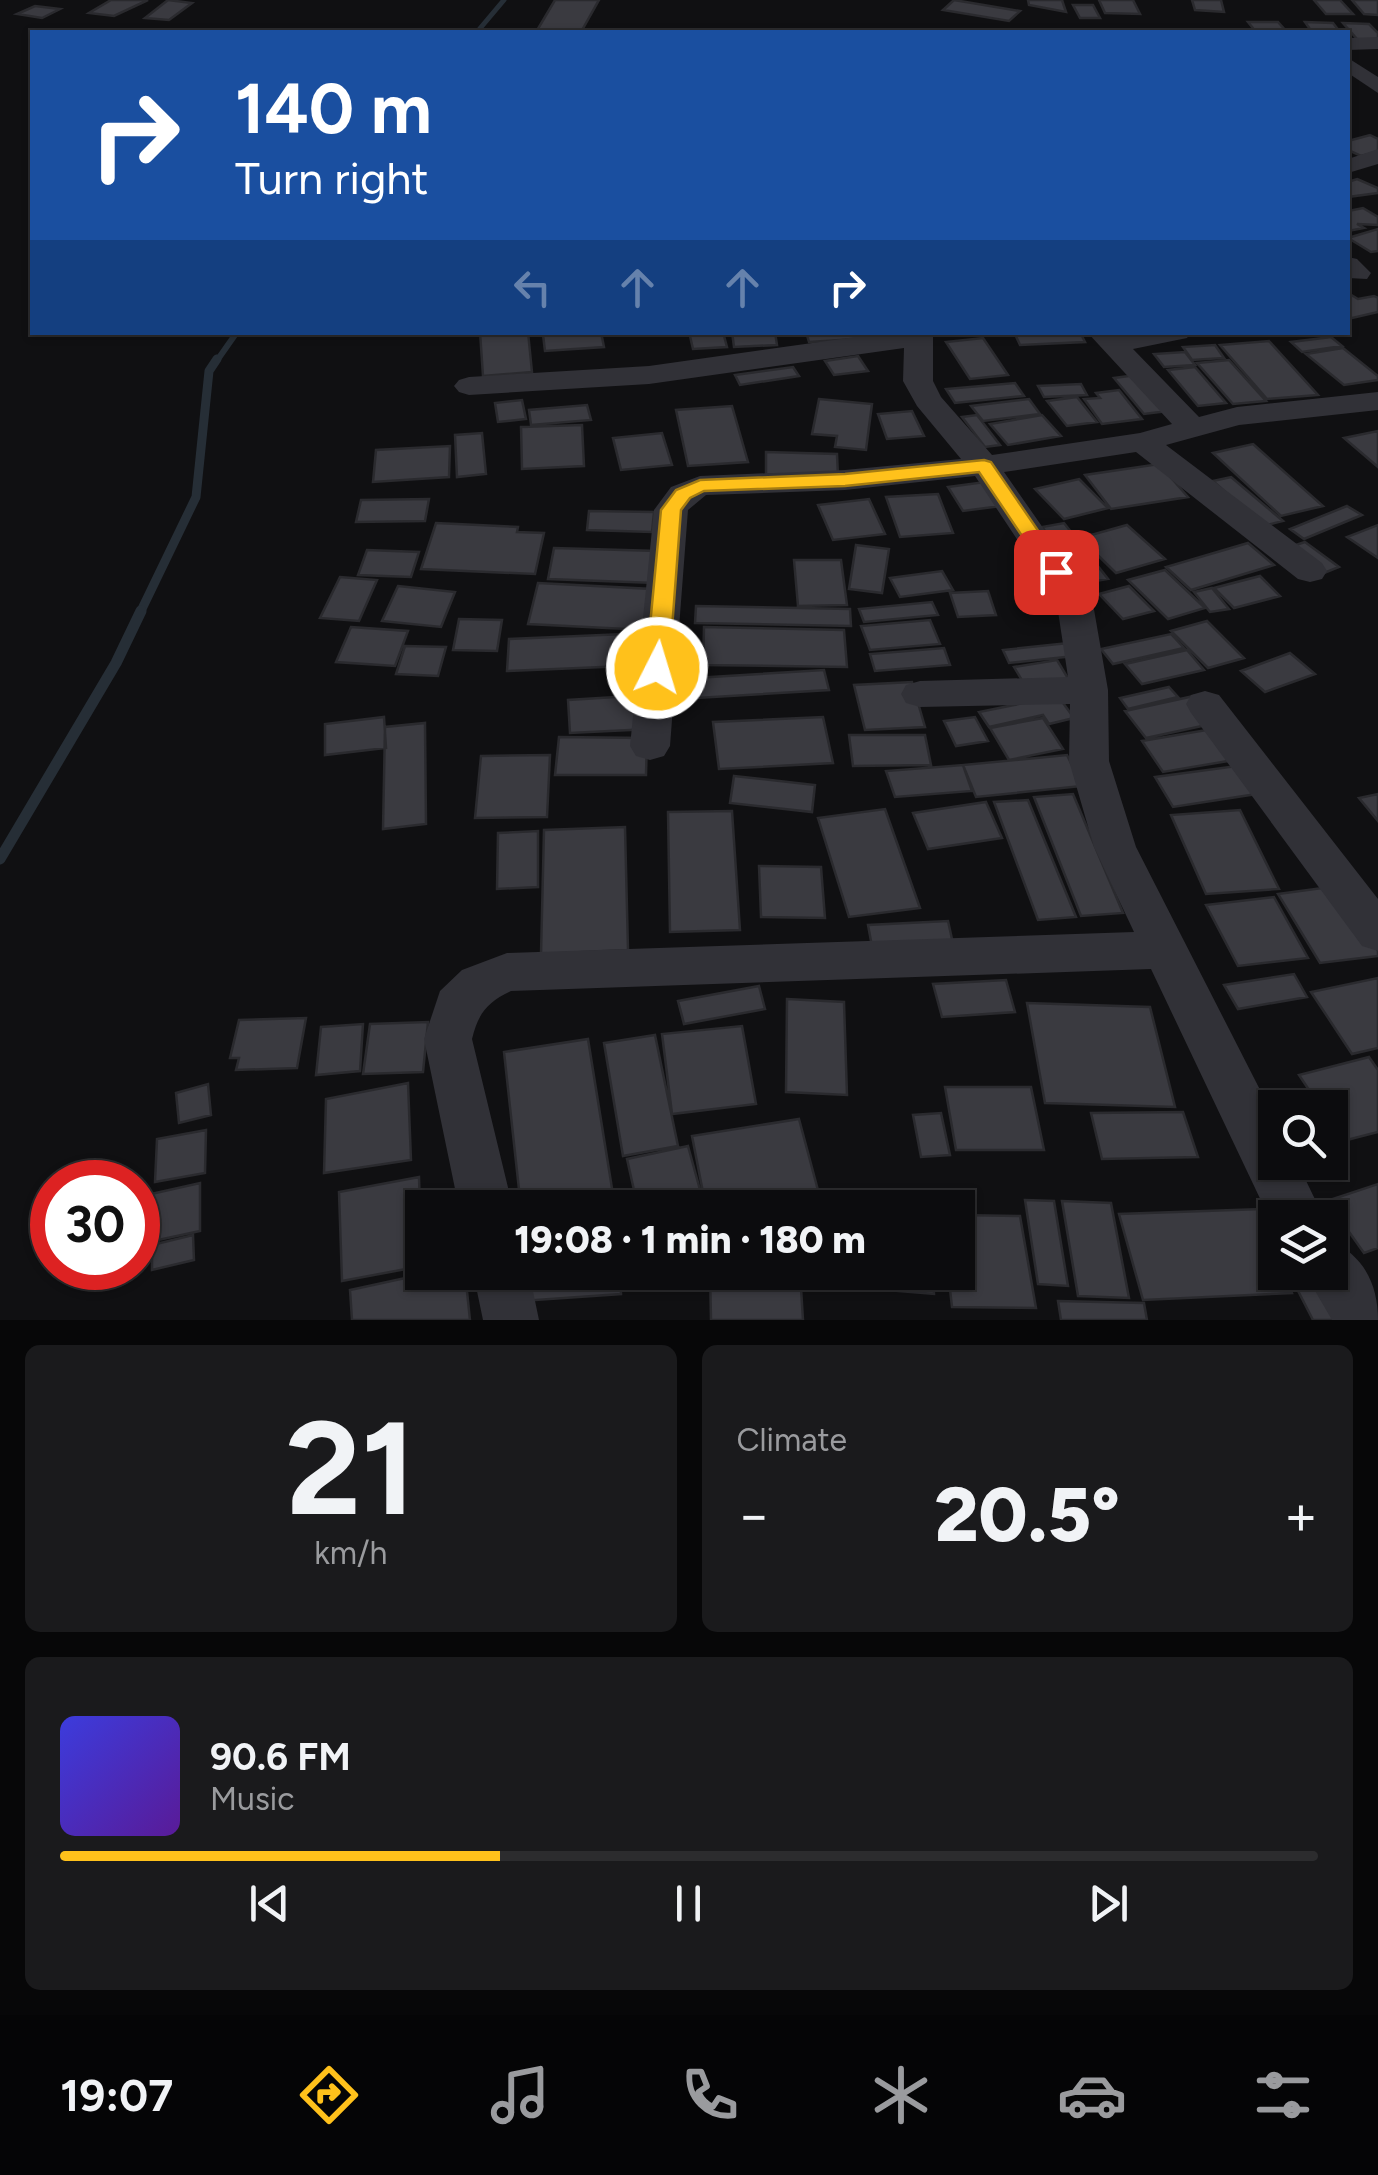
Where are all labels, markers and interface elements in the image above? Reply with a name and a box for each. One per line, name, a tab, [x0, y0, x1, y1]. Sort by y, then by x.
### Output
text: 140 m	[235, 66, 432, 151]
icon: right	[70, 70, 200, 200]
text: Turn right	[235, 151, 428, 205]
icon: left	[505, 260, 560, 315]
icon: ahead	[610, 260, 665, 315]
icon: ahead	[715, 260, 770, 315]
icon: right	[820, 260, 875, 315]
pin	[1014, 530, 1099, 615]
icon: arrive	[1029, 545, 1084, 600]
position arrow	[605, 616, 709, 720]
map controls	[1258, 1090, 1348, 1290]
button: search	[1258, 1090, 1348, 1180]
speed limit sign: 30	[30, 1160, 160, 1290]
button: layers	[1258, 1200, 1348, 1290]
text: 19:08 · 1 min · 180 m	[514, 1217, 866, 1263]
text: 21	[286, 1391, 416, 1547]
text: Climate	[737, 1421, 847, 1459]
text: 20.5°	[934, 1470, 1120, 1560]
text: −	[737, 1482, 771, 1548]
text: +	[1284, 1482, 1318, 1548]
text: km/h	[314, 1534, 387, 1572]
text: 90.6 FM	[210, 1734, 351, 1780]
text: Music	[210, 1780, 295, 1818]
icon: previous	[242, 1876, 297, 1931]
icon: pause	[661, 1876, 716, 1931]
icon: next	[1081, 1876, 1136, 1931]
icon: directions	[294, 2060, 364, 2130]
icon: music	[485, 2060, 555, 2130]
icon: phone	[675, 2060, 745, 2130]
icon: climate	[866, 2060, 936, 2130]
icon: car	[1057, 2060, 1127, 2130]
icon: filters	[1248, 2060, 1318, 2130]
text: 19:07	[60, 2068, 173, 2122]

